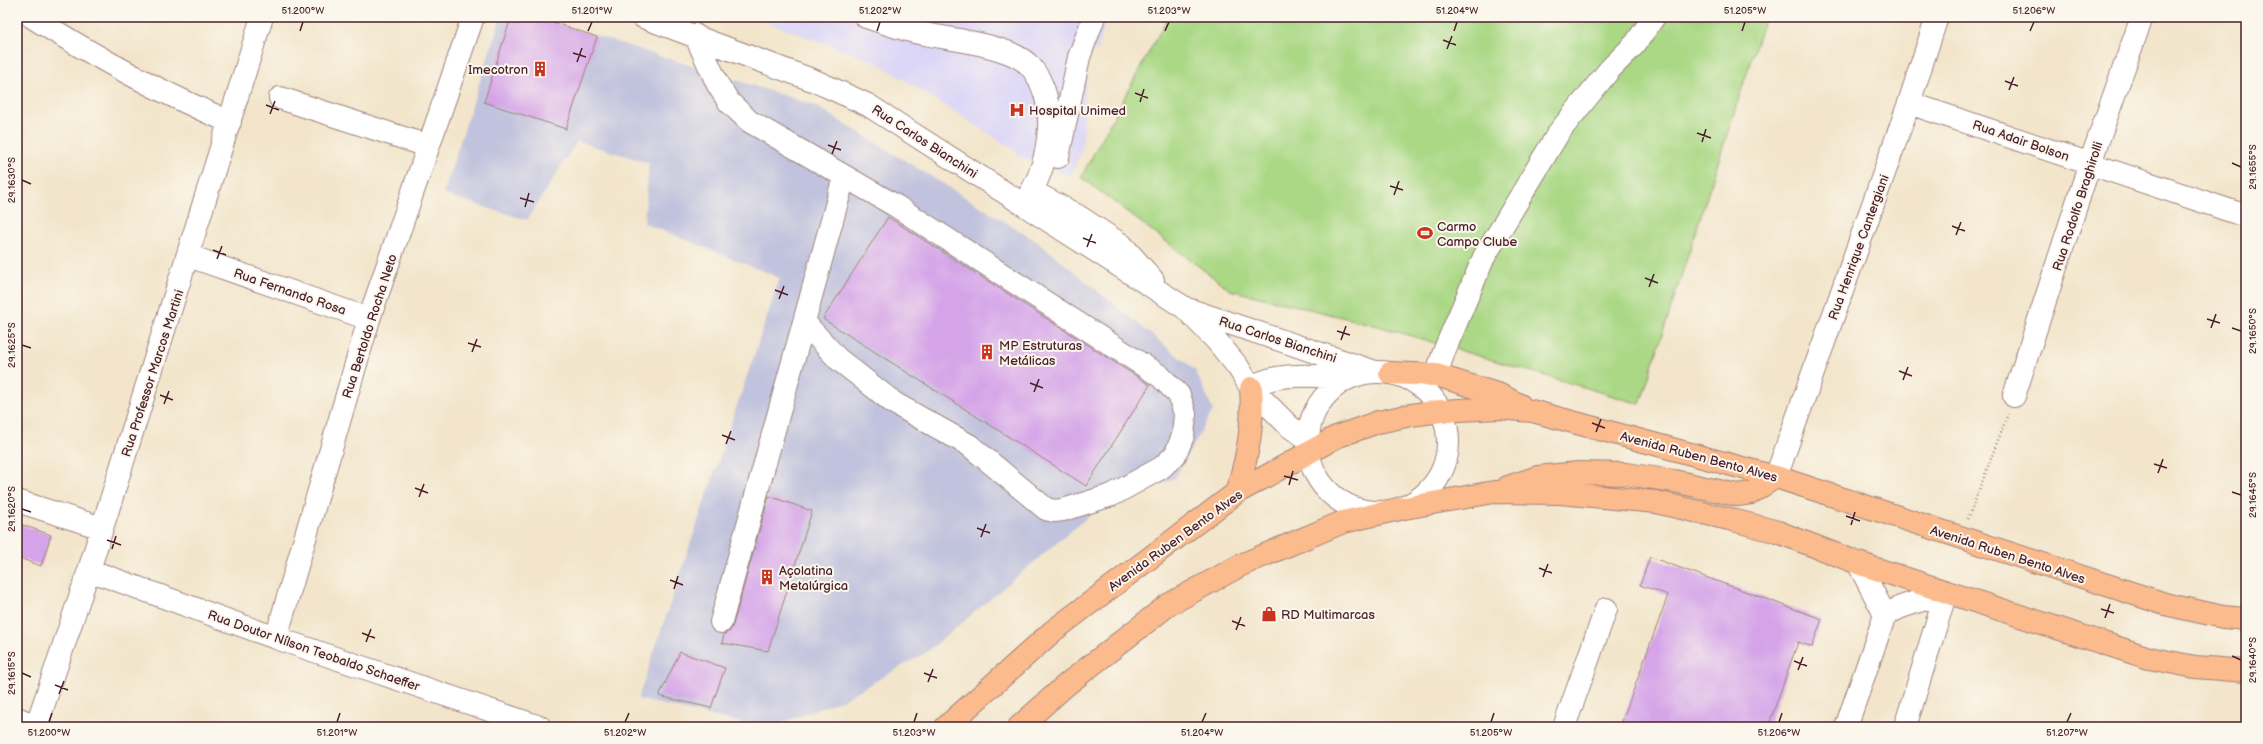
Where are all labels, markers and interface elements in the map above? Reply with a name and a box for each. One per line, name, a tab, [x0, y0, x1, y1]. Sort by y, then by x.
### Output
text: 51.200°W	[282, 5, 324, 17]
text: 51.201°W	[572, 5, 612, 17]
text: 51.202°W	[859, 5, 901, 17]
text: 51.203°W	[1148, 5, 1191, 17]
text: 51.204°W	[1436, 5, 1478, 17]
text: 51.205°W	[1724, 5, 1766, 17]
text: 51.206°W	[2013, 5, 2055, 17]
building icon: Imecotron	[531, 60, 549, 78]
place label: Imecotron	[468, 62, 528, 78]
hospital icon: Hospital Unimed	[1008, 101, 1026, 119]
street label: Rua Carlos Bianchini	[869, 102, 980, 182]
place label: Hospital Unimed	[1029, 103, 1126, 119]
street label: Rua Adair Bolson	[1970, 117, 2071, 165]
street label: Rua Rodolfo Braghirolli	[2049, 140, 2106, 273]
text: 29.1655°S	[2247, 144, 2259, 190]
text: 29.1630°S	[6, 157, 18, 203]
street label: Rua Henrique Cantergiani	[1825, 172, 1893, 322]
place label: Carmo Campo Clube	[1437, 219, 1517, 250]
sports icon: Carmo Campo Clube	[1416, 224, 1434, 242]
street label: Rua Bertoldo Rocha Neto	[339, 252, 401, 401]
street label: Rua Fernando Rosa	[231, 265, 348, 319]
street label: Rua Professor Marcos Martini	[118, 288, 188, 459]
text: 29.1650°S	[2247, 308, 2259, 354]
street label: Rua Carlos Bianchini	[1217, 313, 1339, 367]
text: 29.1625°S	[6, 322, 18, 368]
place label: MP Estruturas Metálicas	[999, 338, 1083, 369]
building icon: MP Estruturas Metálicas	[978, 343, 996, 361]
street label: Avenida Ruben Bento Alves	[1618, 428, 1780, 486]
text: 29.1645°S	[2247, 472, 2259, 518]
text: 29.1620°S	[6, 486, 18, 532]
street label: Avenida Ruben Bento Alves	[1105, 486, 1246, 595]
street label: Avenida Ruben Bento Alves	[1928, 522, 2088, 588]
place label: Açolatina Metalúrgica	[779, 563, 848, 594]
building icon: Açolatina Metalúrgica	[758, 568, 776, 586]
shop icon: RD Multimarcas	[1260, 605, 1278, 623]
street label: Rua Doutor Nílson Teobaldo Schaeffer	[205, 607, 422, 695]
place label: RD Multimarcas	[1281, 607, 1375, 623]
text: 29.1640°S	[2247, 637, 2259, 683]
text: 29.1615°S	[6, 651, 18, 695]
text: 51.200°W	[28, 727, 70, 739]
text: 51.201°W	[317, 727, 357, 739]
text: 51.202°W	[604, 727, 646, 739]
text: 51.203°W	[893, 727, 936, 739]
text: 51.204°W	[1181, 727, 1223, 739]
text: 51.205°W	[1470, 727, 1512, 739]
text: 51.206°W	[1758, 727, 1800, 739]
text: 51.207°W	[2046, 727, 2088, 739]

